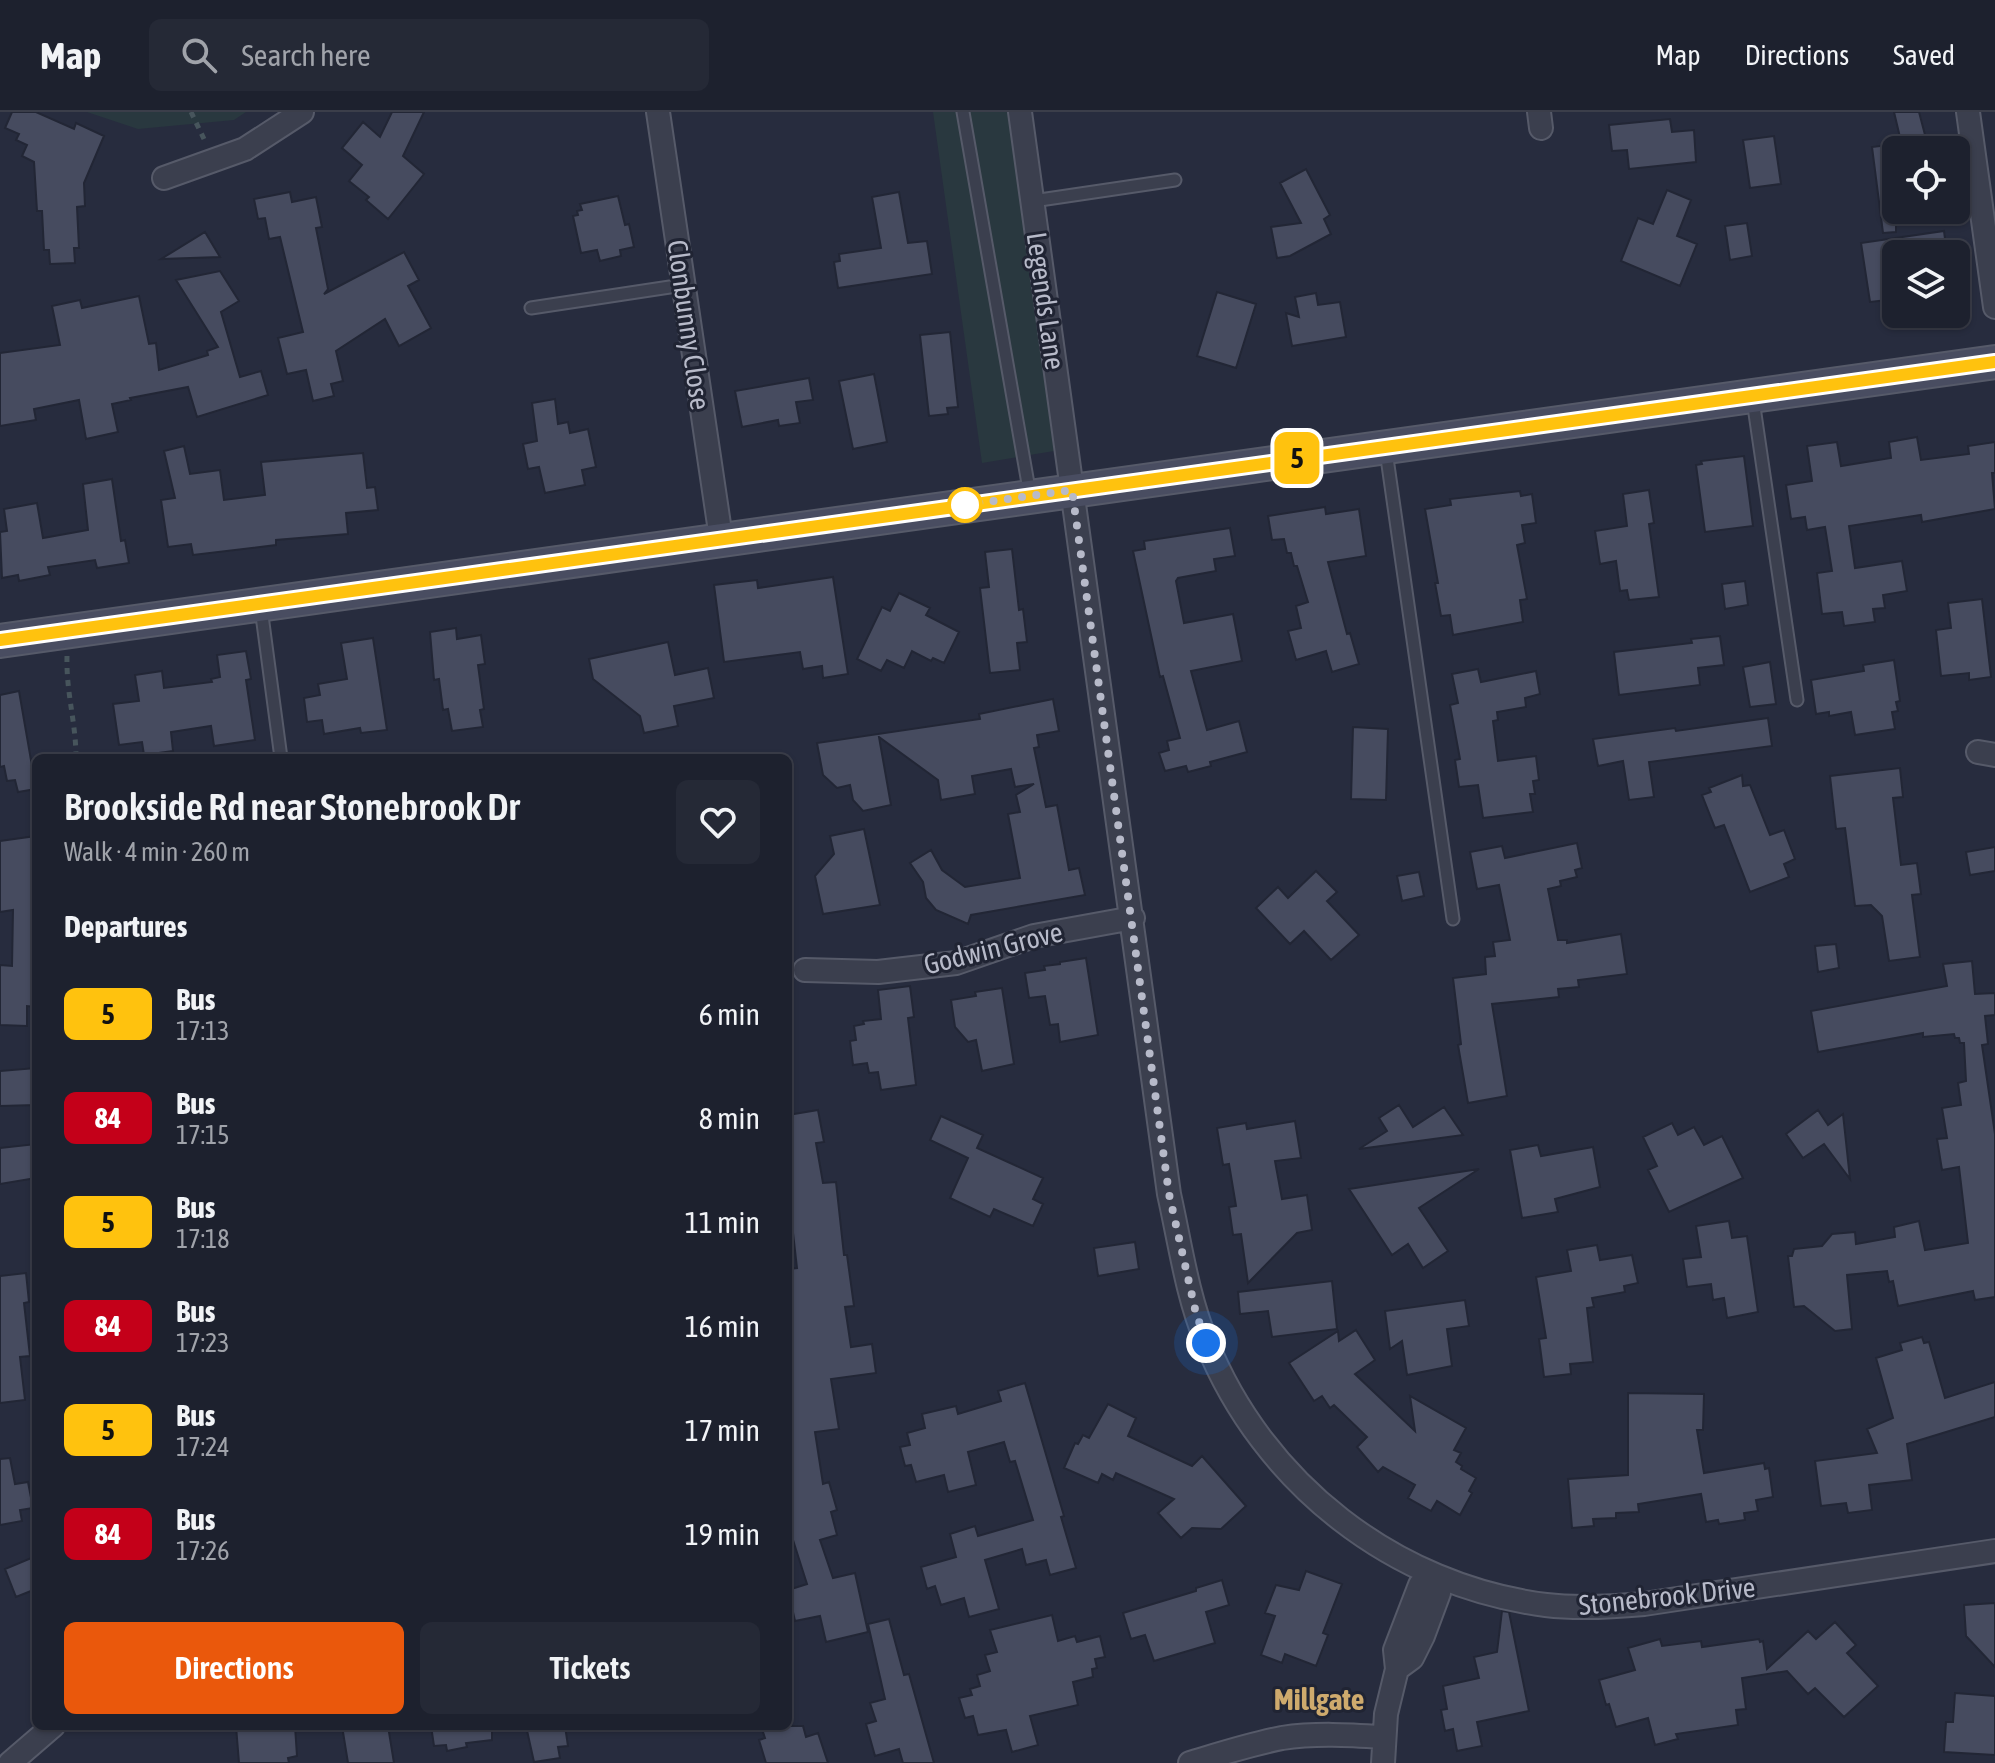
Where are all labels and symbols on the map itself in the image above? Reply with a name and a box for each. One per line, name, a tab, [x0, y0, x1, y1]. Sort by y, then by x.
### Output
street label: Legends Lane	[1021, 230, 1071, 372]
street label: Clonbunny Close	[661, 238, 717, 412]
line badge: 5	[1271, 432, 1323, 484]
unlabelled marker	[948, 488, 982, 522]
street label: Godwin Grove	[920, 915, 1066, 981]
your location	[1186, 1323, 1226, 1363]
street label: Stonebrook Drive	[1577, 1571, 1757, 1621]
district label: Millgate	[1274, 1682, 1364, 1716]

